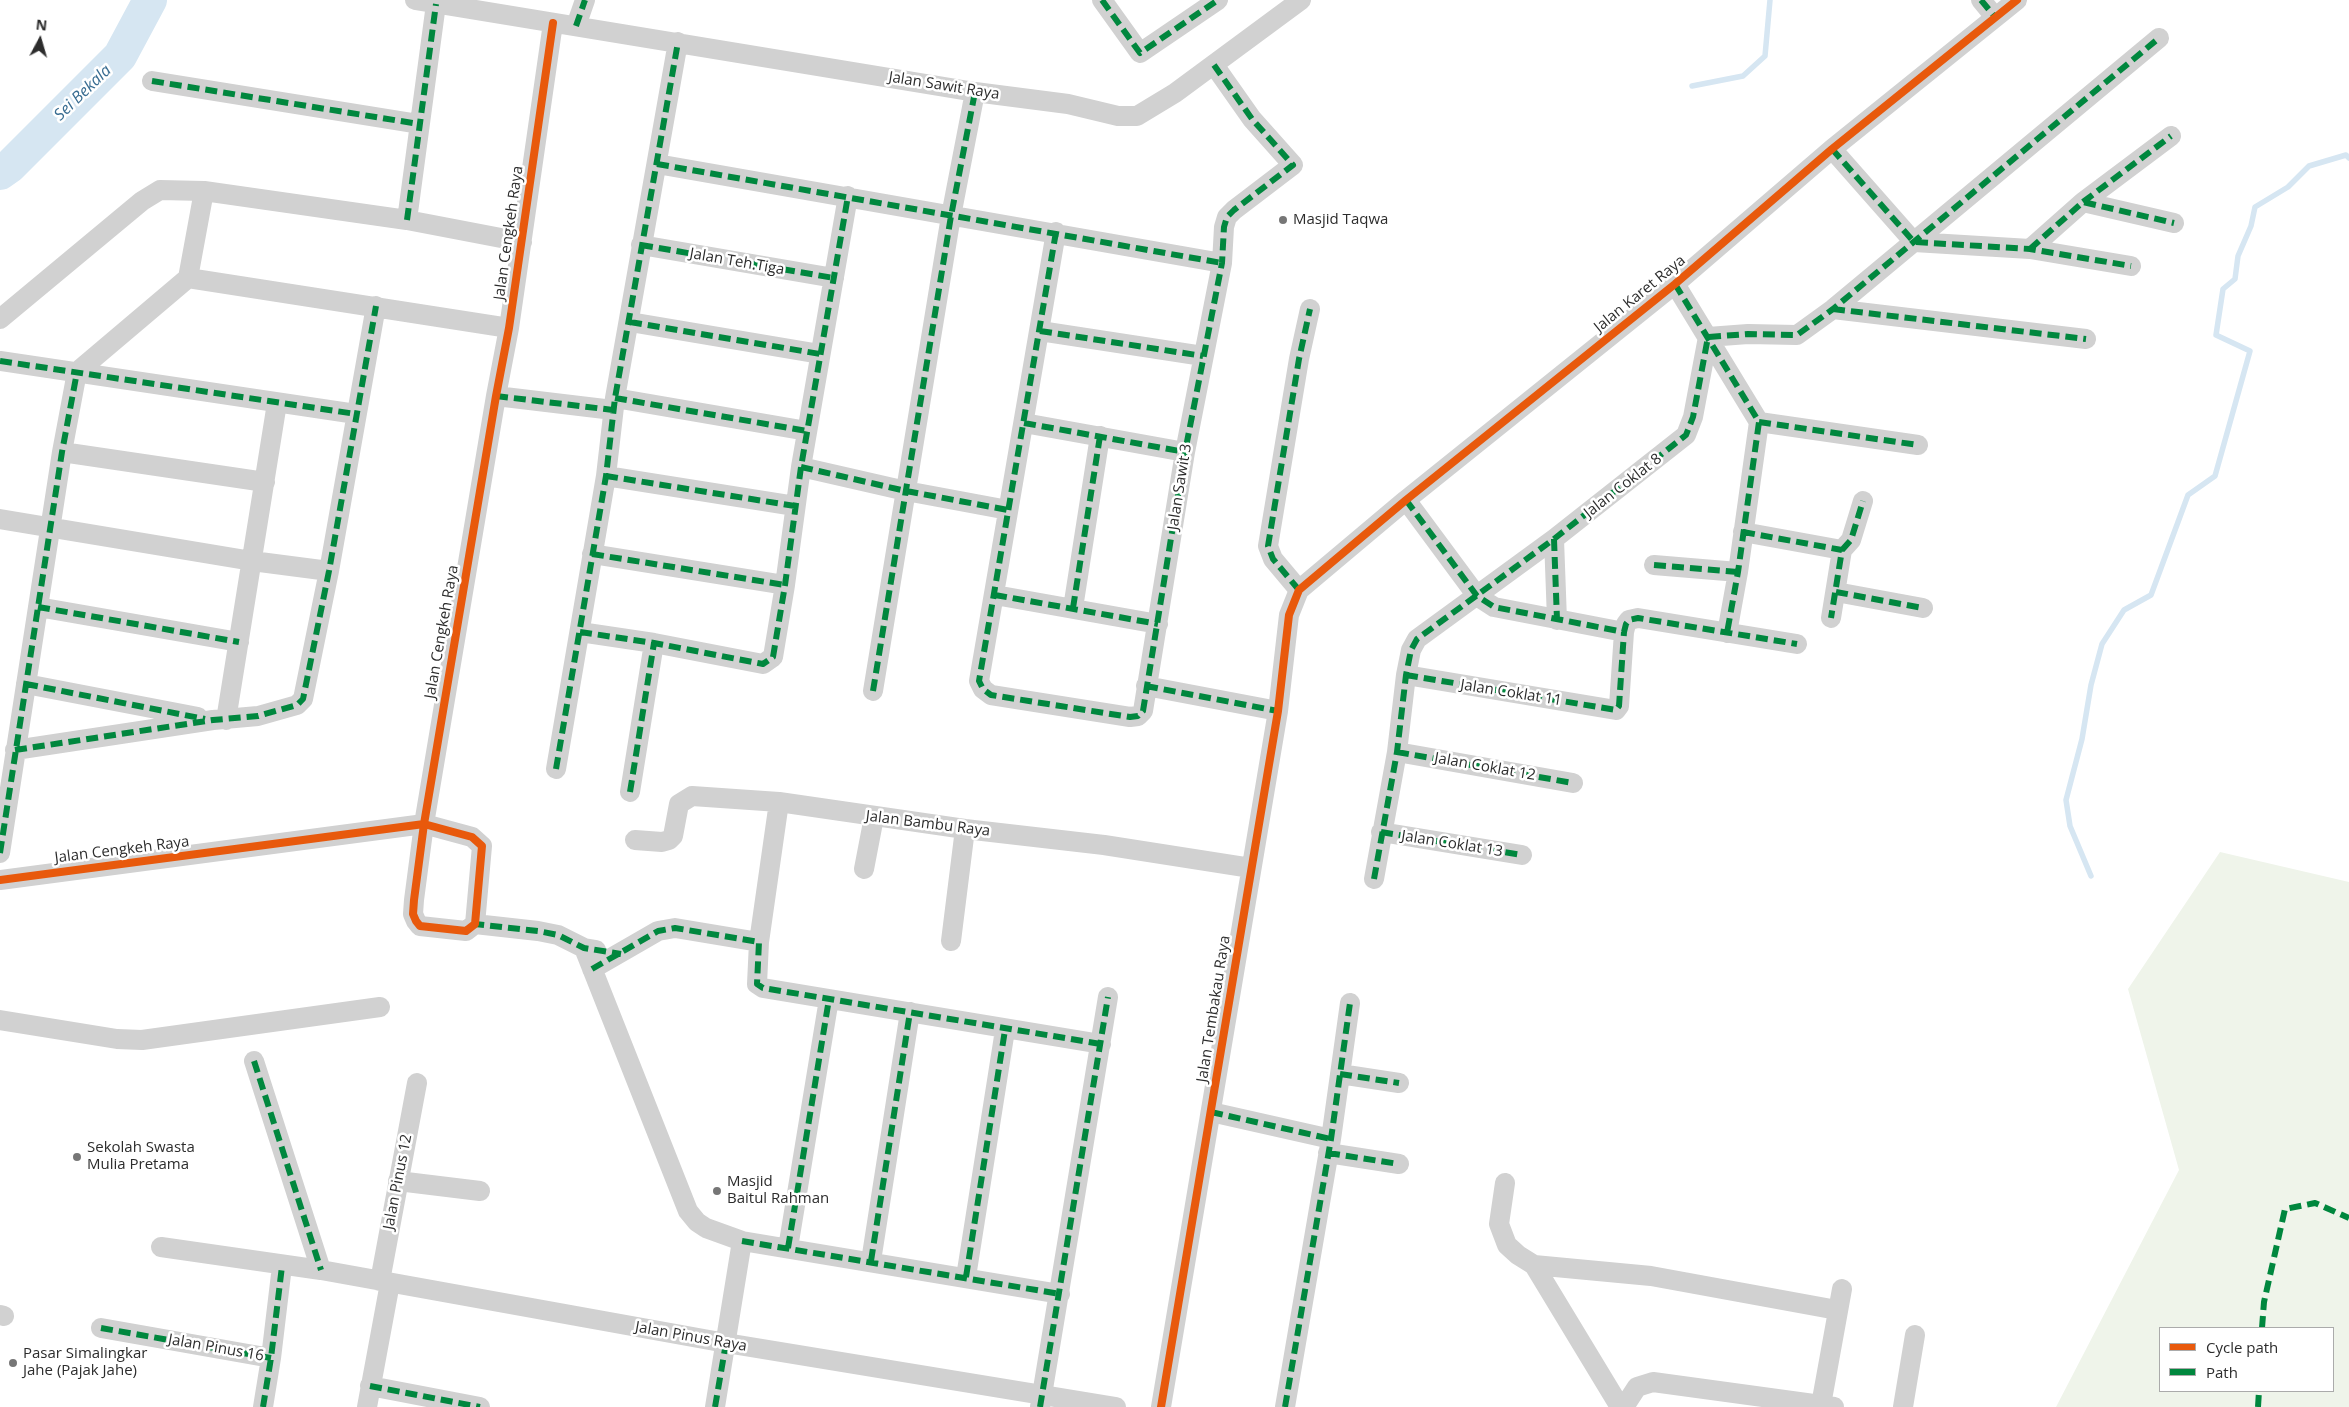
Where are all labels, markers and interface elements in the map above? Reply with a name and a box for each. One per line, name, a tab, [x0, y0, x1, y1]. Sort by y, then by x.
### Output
north arrow	[15, 15, 65, 65]
text: N	[35, 15, 48, 35]
water label: Sei Bekala	[51, 61, 115, 125]
street label: Jalan Sawit Raya	[887, 68, 1001, 104]
street label: Jalan Cengkeh Raya	[491, 165, 527, 301]
place label: Masjid Taqwa	[1293, 211, 1388, 229]
marker: Masjid Taqwa	[1277, 214, 1289, 226]
street label: Jalan Teh.Tiga	[688, 245, 786, 279]
street label: Jalan Karet Raya	[1591, 252, 1689, 336]
street label: Jalan Sawit 3	[1164, 442, 1196, 532]
street label: Jalan Coklat 8	[1580, 450, 1666, 522]
street label: Jalan Cengkeh Raya	[421, 564, 463, 700]
street label: Jalan Coklat 11	[1459, 676, 1563, 710]
street label: Jalan Coklat 12	[1433, 749, 1537, 785]
street label: Jalan Bambu Raya	[865, 807, 991, 841]
street label: Jalan Coklat 13	[1400, 827, 1504, 861]
street label: Jalan Cengkeh Raya	[54, 833, 190, 867]
street label: Jalan Tembakau Raya	[1194, 934, 1234, 1084]
street label: Jalan Pinus 12	[380, 1133, 416, 1231]
place label: Sekolah Swasta Mulia Pretama	[87, 1139, 195, 1174]
marker: Sekolah Swasta Mulia Pretama	[71, 1151, 83, 1163]
place label: Masjid Baitul Rahman	[727, 1173, 829, 1208]
marker: Masjid Baitul Rahman	[711, 1185, 723, 1197]
street label: Jalan Pinus Raya	[634, 1318, 748, 1356]
legend	[2159, 1327, 2334, 1392]
street label: Jalan Pinus 16	[167, 1331, 265, 1365]
text: Cycle path	[2206, 1337, 2278, 1357]
place label: Pasar Simalingkar Jahe (Pajak Jahe)	[23, 1345, 147, 1380]
marker: Pasar Simalingkar Jahe (Pajak Jahe)	[7, 1357, 19, 1369]
text: Path	[2206, 1362, 2238, 1382]

